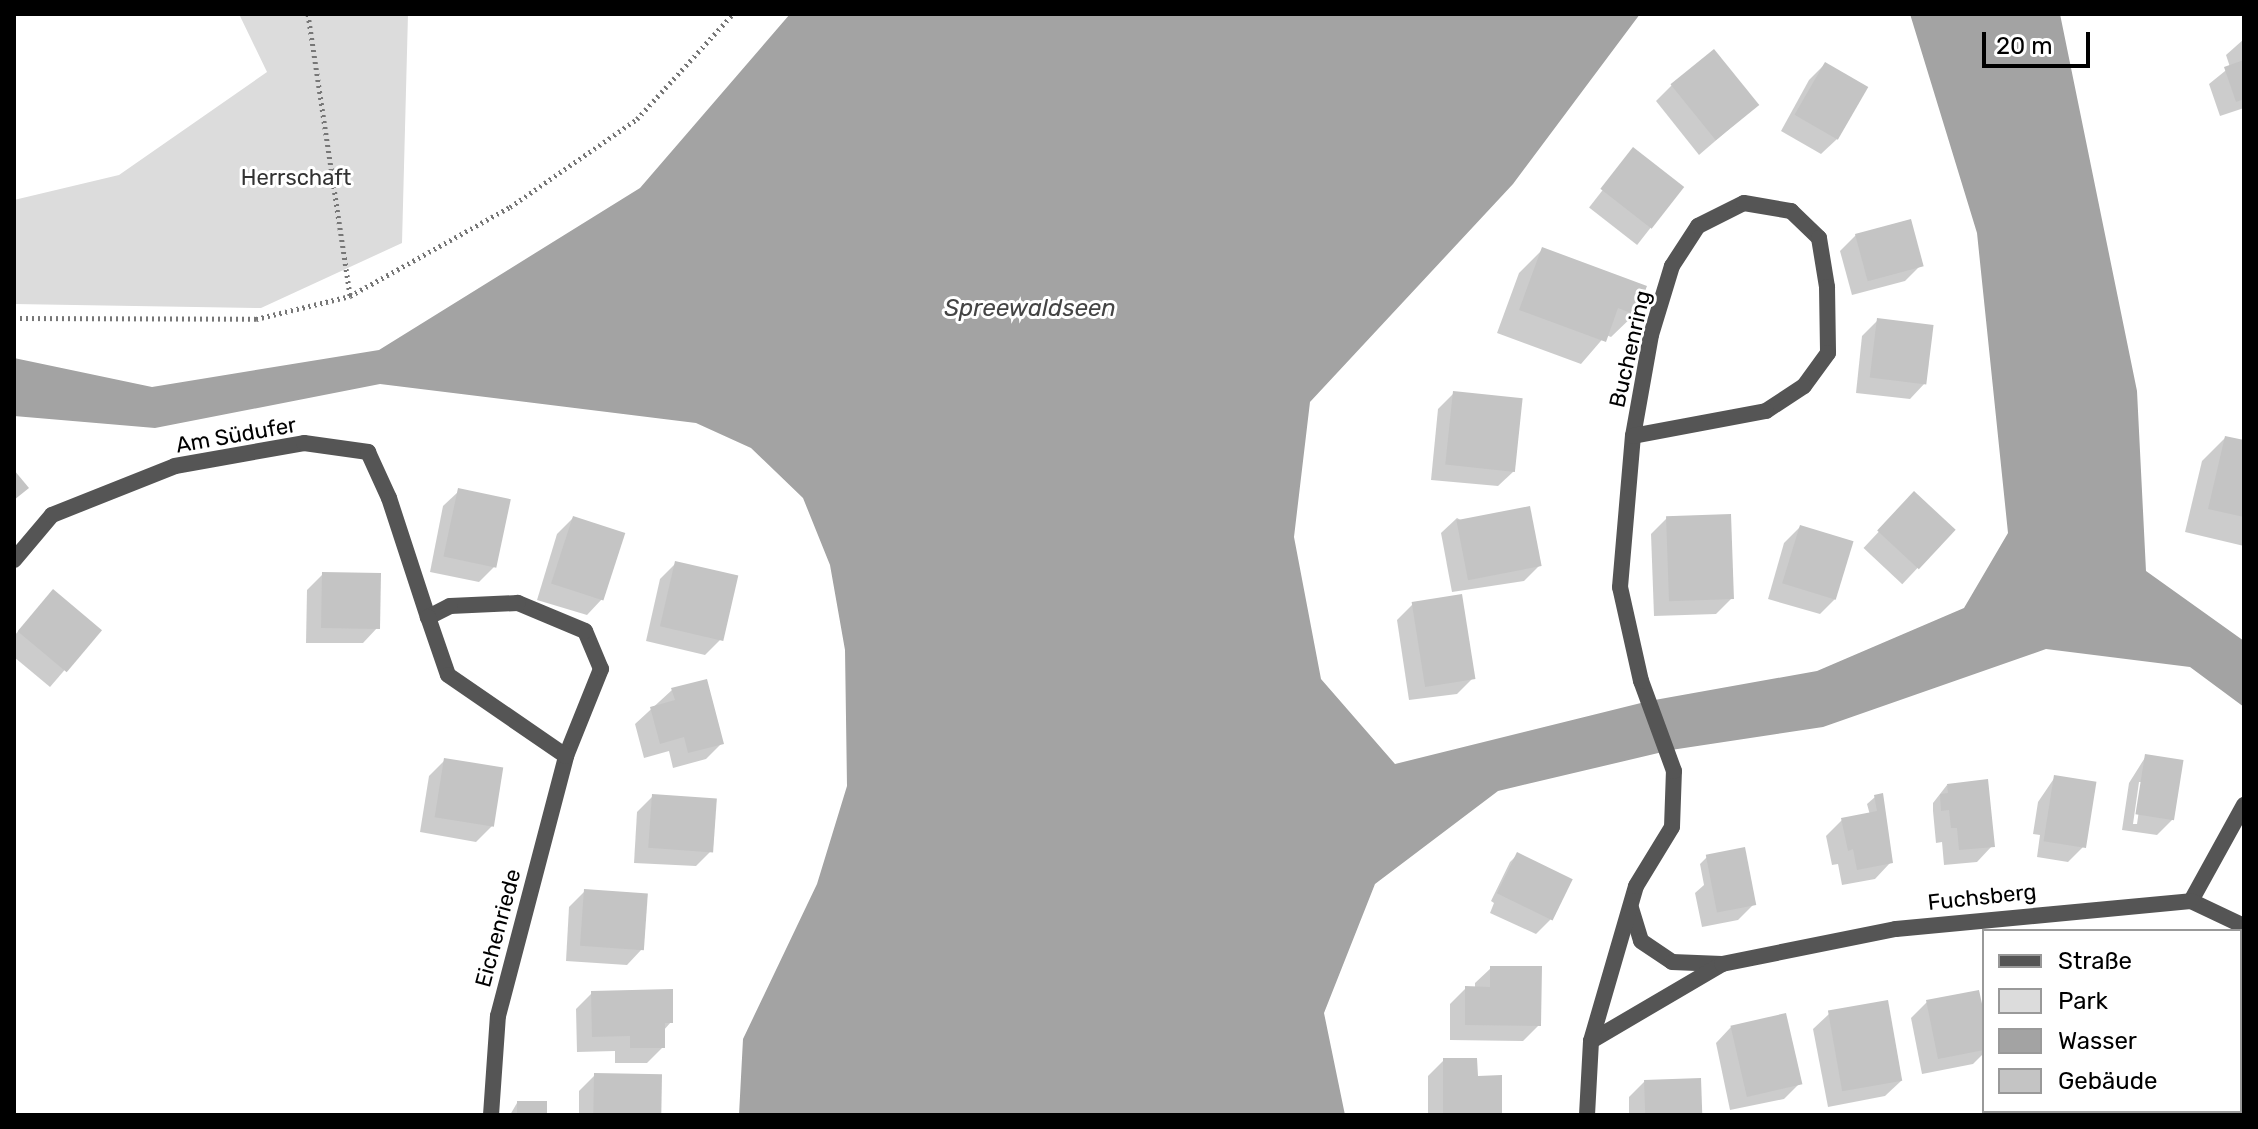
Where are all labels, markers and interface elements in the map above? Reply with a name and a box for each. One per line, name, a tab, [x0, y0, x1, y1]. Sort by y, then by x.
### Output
scale bar	[1986, 16, 2094, 66]
text: 20 m	[1996, 32, 2053, 60]
park label: Herrschaft	[241, 165, 351, 191]
street label: Buchenring	[1604, 288, 1656, 410]
water label: Spreewaldseen	[944, 295, 1116, 323]
street label: Am Südufer	[174, 411, 298, 459]
street label: Eichenriede	[470, 866, 526, 990]
street label: Fuchsberg	[1926, 878, 2038, 916]
legend	[1982, 929, 2242, 1113]
text: Straße	[2058, 947, 2132, 975]
text: Park	[2058, 987, 2108, 1015]
text: Wasser	[2058, 1027, 2137, 1055]
text: Gebäude	[2058, 1067, 2157, 1095]

